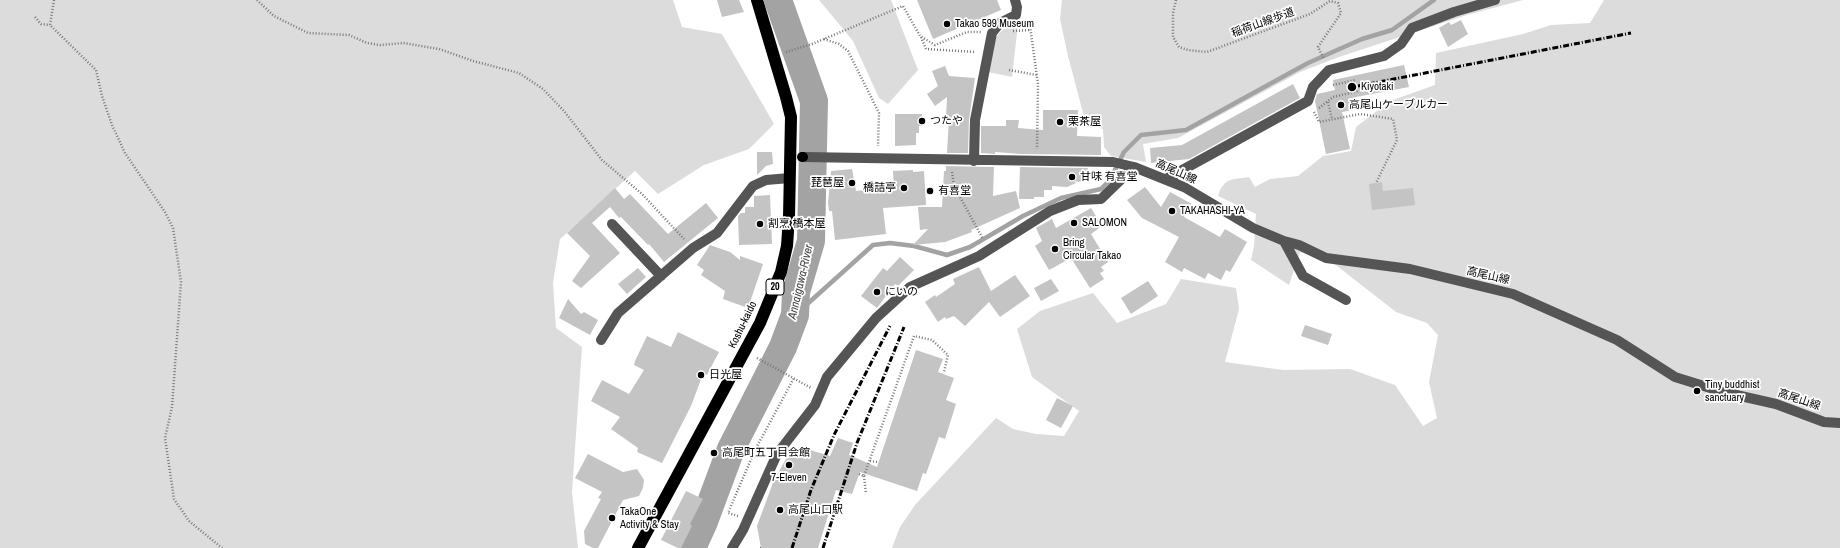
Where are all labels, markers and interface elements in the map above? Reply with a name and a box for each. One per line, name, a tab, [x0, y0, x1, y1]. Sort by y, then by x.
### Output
street label: 稲荷山線歩道	[1230, 6, 1296, 40]
place label: Takao 599 Museum	[955, 17, 1034, 31]
marker: Takao 599 Museum	[942, 19, 952, 29]
place label: Kiyotaki	[1361, 80, 1394, 94]
marker: Kiyotaki	[1346, 81, 1358, 93]
place label: 高尾山ケーブルカー	[1349, 98, 1448, 112]
marker: 高尾山ケーブルカー	[1336, 100, 1346, 110]
place label: つたや	[930, 114, 963, 128]
place label: 栗茶屋	[1068, 115, 1101, 129]
marker: つたや	[917, 116, 927, 126]
marker: 栗茶屋	[1055, 117, 1065, 127]
street label: 高尾山線	[1153, 157, 1199, 187]
place label: 甘味 有喜堂	[1080, 170, 1138, 184]
marker: 甘味 有喜堂	[1067, 172, 1077, 182]
place label: 琵琶屋	[811, 176, 844, 190]
marker: 琵琶屋	[847, 178, 857, 188]
place label: 橋詰亭	[863, 181, 896, 195]
marker: 橋詰亭	[899, 183, 909, 193]
place label: 有喜堂	[938, 184, 971, 198]
marker: 有喜堂	[925, 186, 935, 196]
place label: TAKAHASHI-YA	[1180, 204, 1245, 218]
marker: TAKAHASHI-YA	[1167, 206, 1177, 216]
place label: SALOMON	[1082, 216, 1127, 230]
place label: 割烹 橋本屋	[768, 217, 826, 231]
marker: SALOMON	[1069, 218, 1079, 228]
marker: 割烹 橋本屋	[755, 219, 765, 229]
place label: Bring Circular Takao	[1063, 236, 1121, 262]
water label: Annaigawa-River	[785, 243, 817, 321]
marker: Bring Circular Takao	[1050, 244, 1060, 254]
street label: 高尾山線	[1465, 265, 1511, 287]
road number: 20	[766, 279, 784, 295]
place label: にいの	[885, 285, 918, 299]
marker: にいの	[872, 287, 882, 297]
street label: Koshu-kaido	[726, 299, 760, 351]
place label: 日光屋	[709, 368, 742, 382]
marker: 日光屋	[696, 370, 706, 380]
place label: Tiny buddhist sanctuary	[1705, 378, 1759, 404]
marker: Tiny buddhist sanctuary	[1692, 386, 1702, 396]
street label: 高尾山線	[1776, 387, 1822, 413]
place label: 高尾町五丁目会館	[722, 446, 810, 460]
marker: 高尾町五丁目会館	[709, 448, 719, 458]
marker: 7-Eleven	[784, 460, 794, 470]
place label: 7-Eleven	[771, 471, 807, 485]
place label: 高尾山口駅	[788, 503, 843, 517]
place label: TakaOne Activity & Stay	[620, 505, 679, 531]
marker: 高尾山口駅	[775, 505, 785, 515]
marker: TakaOne Activity & Stay	[607, 513, 617, 523]

